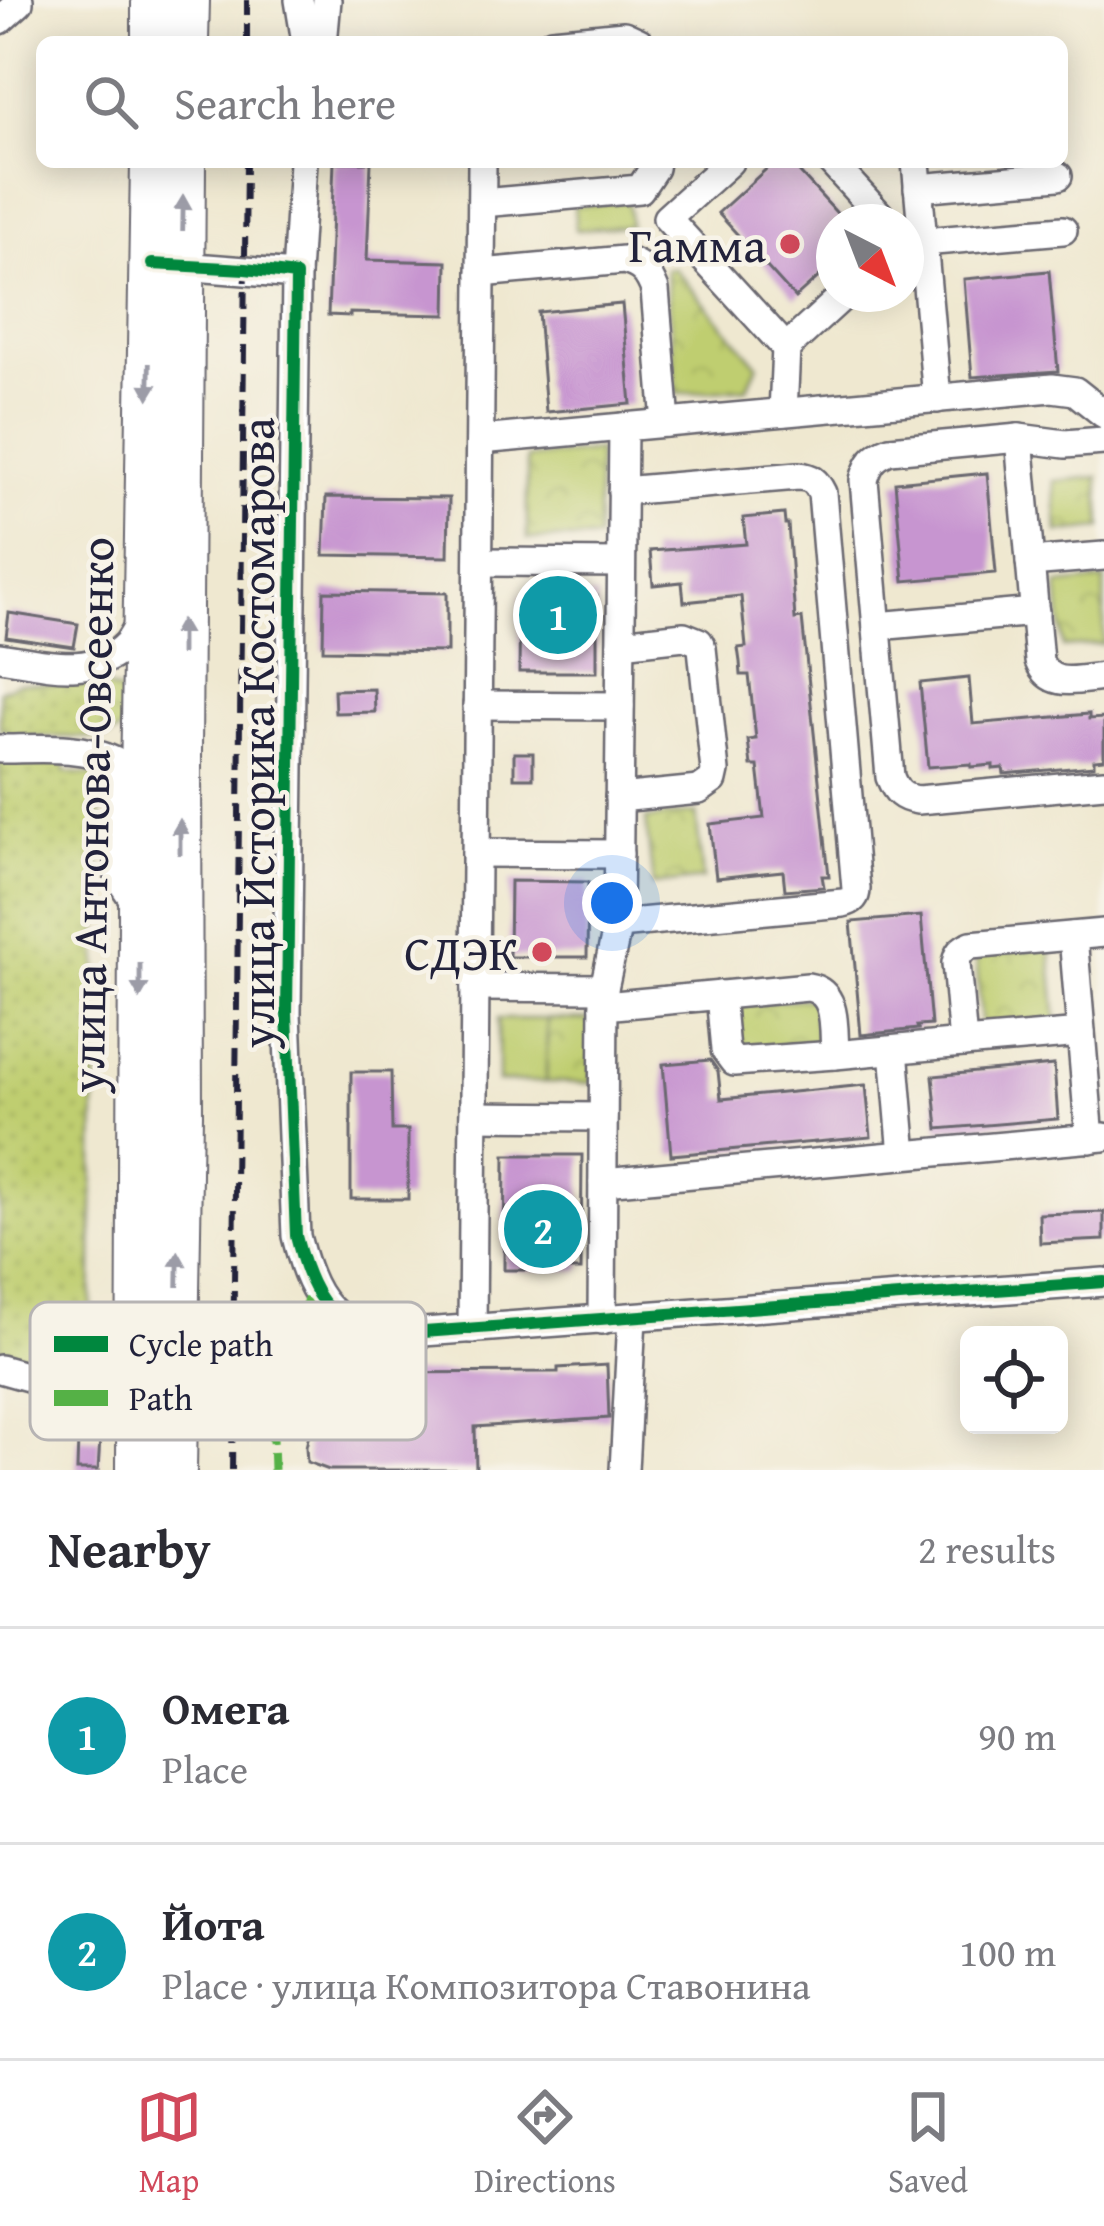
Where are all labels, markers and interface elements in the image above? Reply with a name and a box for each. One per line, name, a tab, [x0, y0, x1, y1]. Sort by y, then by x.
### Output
search box	[36, 36, 1068, 168]
icon: search	[78, 69, 144, 135]
text: Search here	[174, 70, 396, 135]
one-way arrow	[173, 193, 192, 231]
north arrow	[816, 204, 924, 312]
place label: Гамма	[628, 209, 766, 280]
marker: Гамма	[777, 231, 803, 257]
one-way arrow	[140, 363, 159, 401]
street label: улица Историка Костомарова	[221, 417, 292, 1050]
street label: улица Антонова-Овсеенко	[51, 536, 131, 1095]
pin: 1	[519, 570, 597, 660]
one-way arrow	[171, 617, 191, 655]
one-way arrow	[170, 817, 190, 855]
your location	[582, 873, 642, 933]
place label: СДЭК	[404, 917, 519, 988]
marker: СДЭК	[529, 939, 555, 965]
one-way arrow	[130, 963, 149, 1001]
pin: 2	[504, 1184, 582, 1274]
one-way arrow	[169, 1249, 188, 1287]
legend	[30, 1302, 426, 1440]
text: Cycle path	[129, 1320, 274, 1368]
map controls	[960, 1326, 1068, 1434]
button: locate	[960, 1326, 1068, 1434]
text: Path	[129, 1374, 193, 1422]
text: Nearby	[48, 1511, 211, 1586]
text: 2 results	[918, 1520, 1056, 1577]
text: Омега	[162, 1675, 290, 1740]
text: 1	[77, 1707, 97, 1764]
text: 90 m	[978, 1707, 1056, 1764]
text: Place	[162, 1740, 248, 1797]
text: Йота	[162, 1891, 265, 1956]
text: 2	[77, 1923, 97, 1980]
text: 100 m	[959, 1923, 1056, 1980]
text: Place · улица Композитора Ставонина	[162, 1956, 811, 2013]
tab: Map	[136, 2084, 202, 2204]
tab: Directions	[474, 2084, 616, 2204]
tab: Saved	[888, 2084, 968, 2204]

